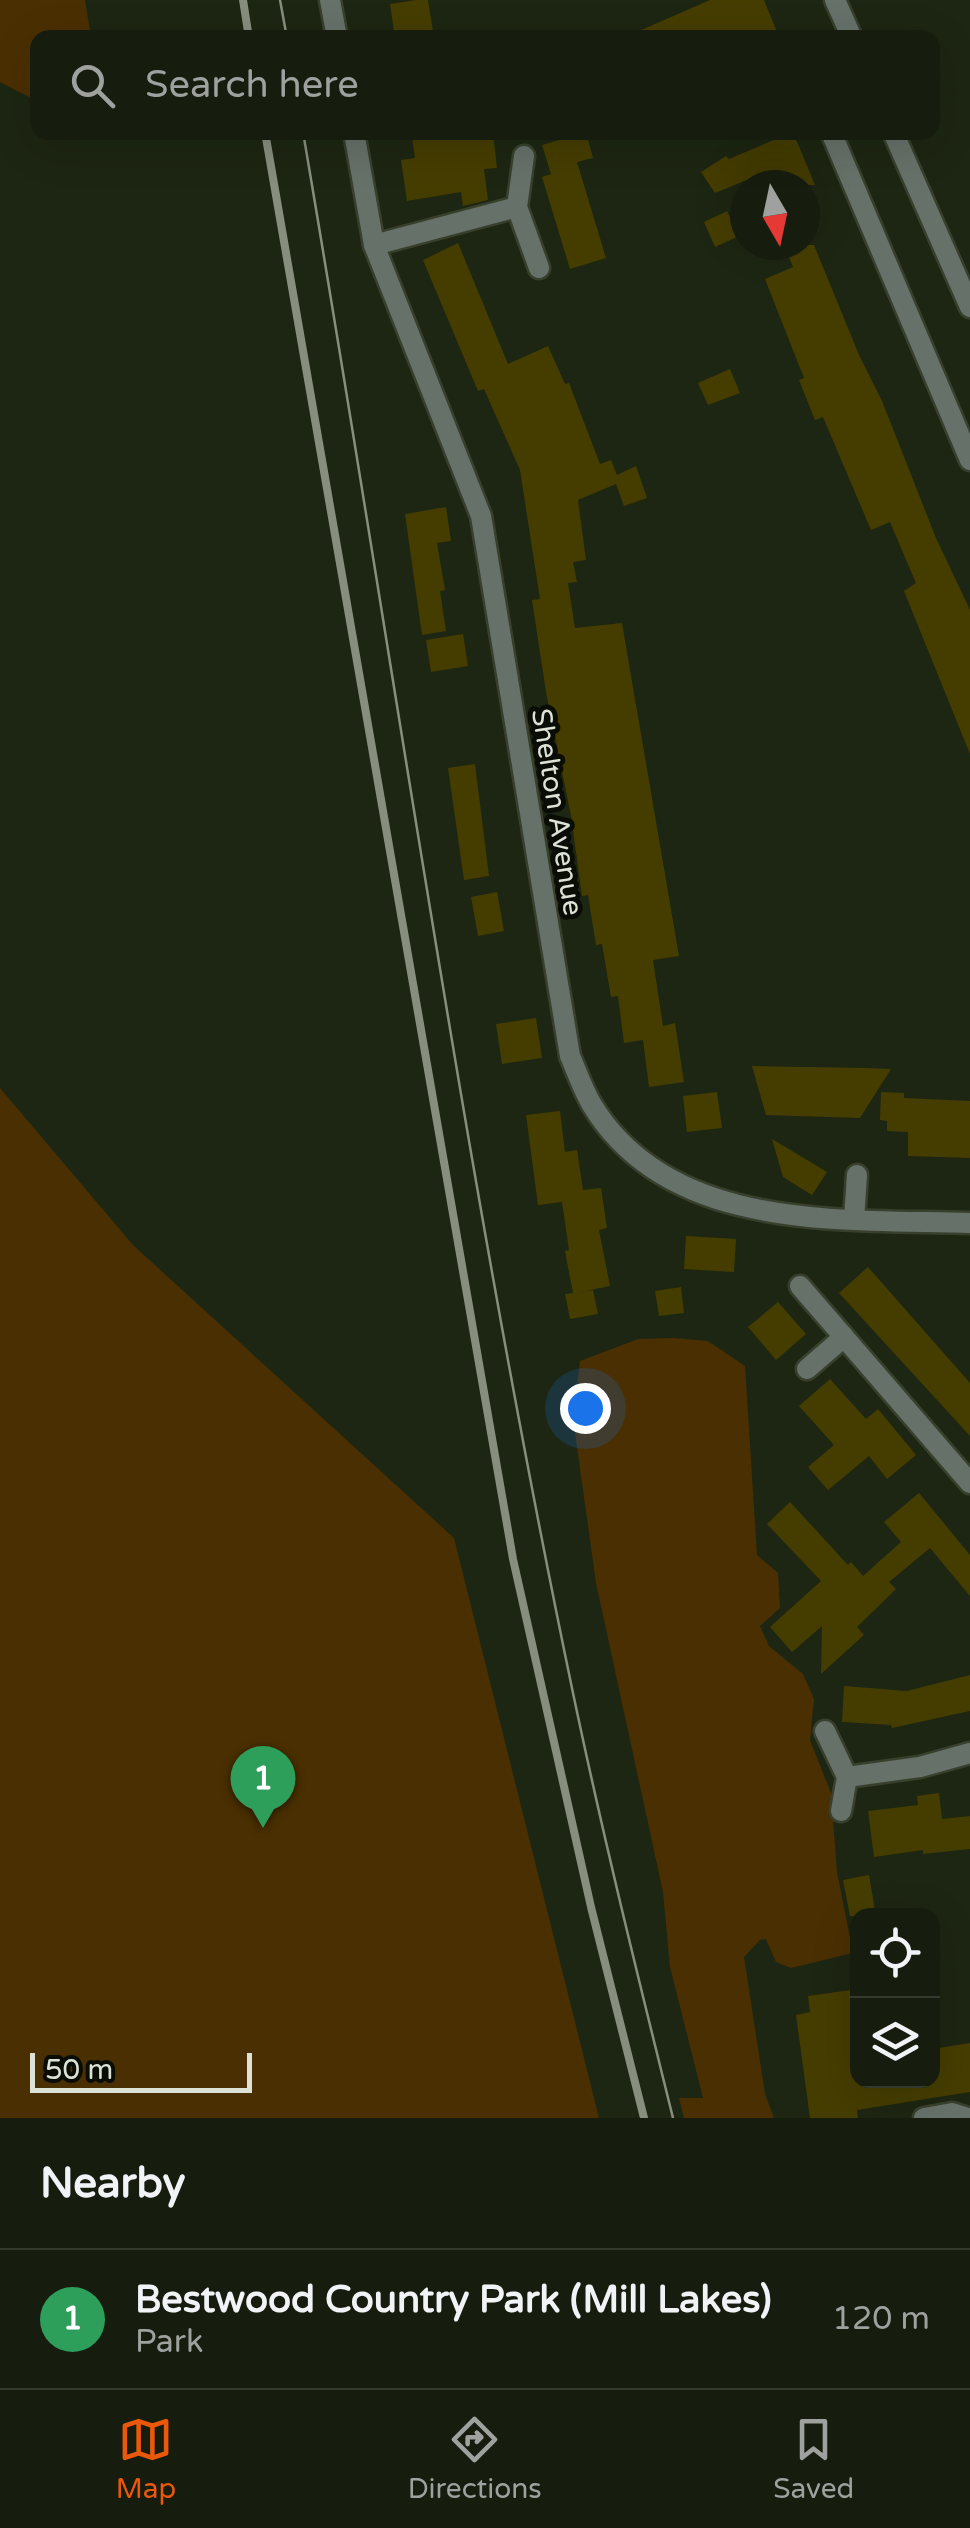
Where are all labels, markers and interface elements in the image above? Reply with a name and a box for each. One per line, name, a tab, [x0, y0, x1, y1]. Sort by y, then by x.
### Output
search box	[30, 30, 940, 140]
icon: search	[65, 58, 120, 113]
text: Search here	[145, 62, 359, 108]
north arrow	[730, 170, 820, 260]
street label: Shelton Avenue	[524, 706, 590, 918]
your location	[560, 1383, 611, 1434]
pin: 1	[230, 1746, 296, 1828]
map controls	[850, 1908, 940, 2088]
button: locate	[850, 1908, 940, 1998]
button: layers	[850, 1998, 940, 2088]
scale bar	[30, 2048, 252, 2092]
text: 50 m	[45, 2053, 113, 2087]
text: Nearby	[40, 2158, 185, 2209]
text: Bestwood Country Park (Mill Lakes)	[135, 2277, 772, 2323]
text: 1	[62, 2300, 83, 2338]
text: 120 m	[832, 2300, 930, 2338]
text: Park	[135, 2323, 203, 2361]
tab: Map	[116, 2412, 176, 2506]
tab: Directions	[408, 2412, 542, 2506]
tab: Saved	[773, 2412, 854, 2506]

